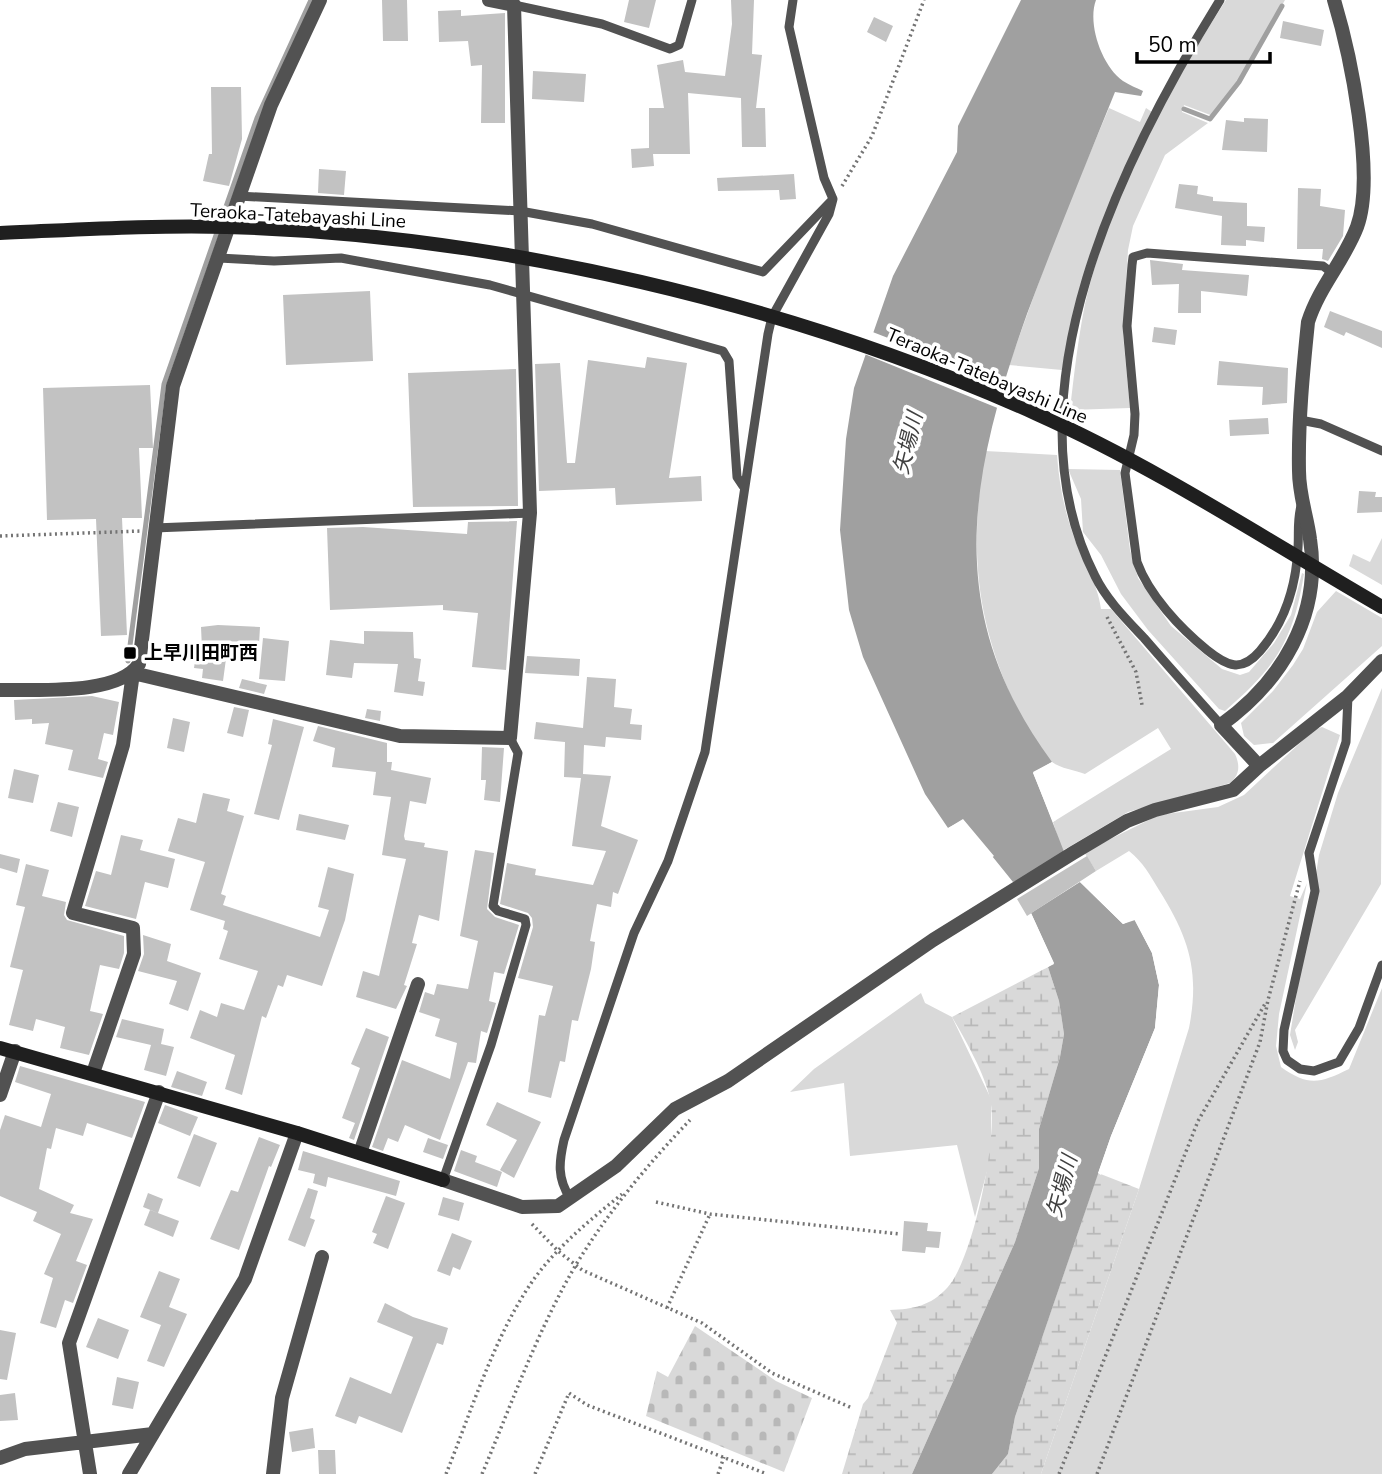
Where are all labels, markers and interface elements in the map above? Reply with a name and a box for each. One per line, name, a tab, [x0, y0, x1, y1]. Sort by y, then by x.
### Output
scale bar	[1137, 21, 1270, 65]
text: 50 m	[1148, 31, 1197, 59]
street label: Teraoka-Tatebayashi Line	[189, 197, 407, 235]
street label: Teraoka-Tatebayashi Line	[882, 322, 1092, 430]
water label: 矢場川	[887, 407, 930, 477]
place label: 上早川田町西	[144, 640, 258, 666]
marker: 上早川田町西	[122, 645, 138, 661]
water label: 矢場川	[1040, 1150, 1084, 1220]

